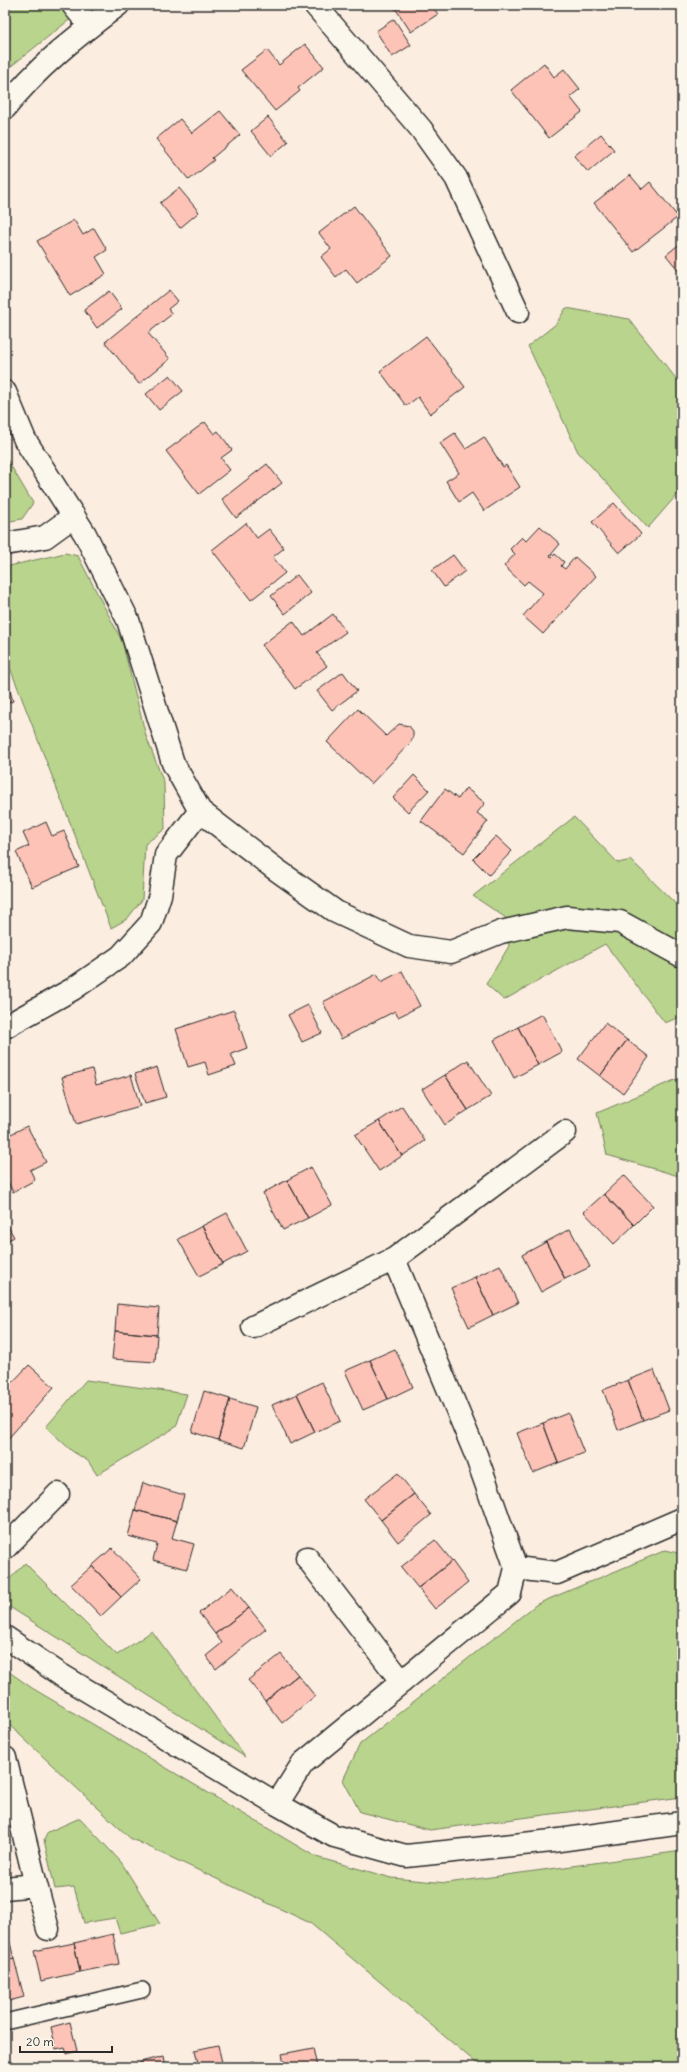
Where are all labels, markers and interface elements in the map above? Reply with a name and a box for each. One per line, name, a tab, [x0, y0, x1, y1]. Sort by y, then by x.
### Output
scale bar	[20, 2028, 112, 2054]
text: 20 m	[26, 2034, 54, 2049]

